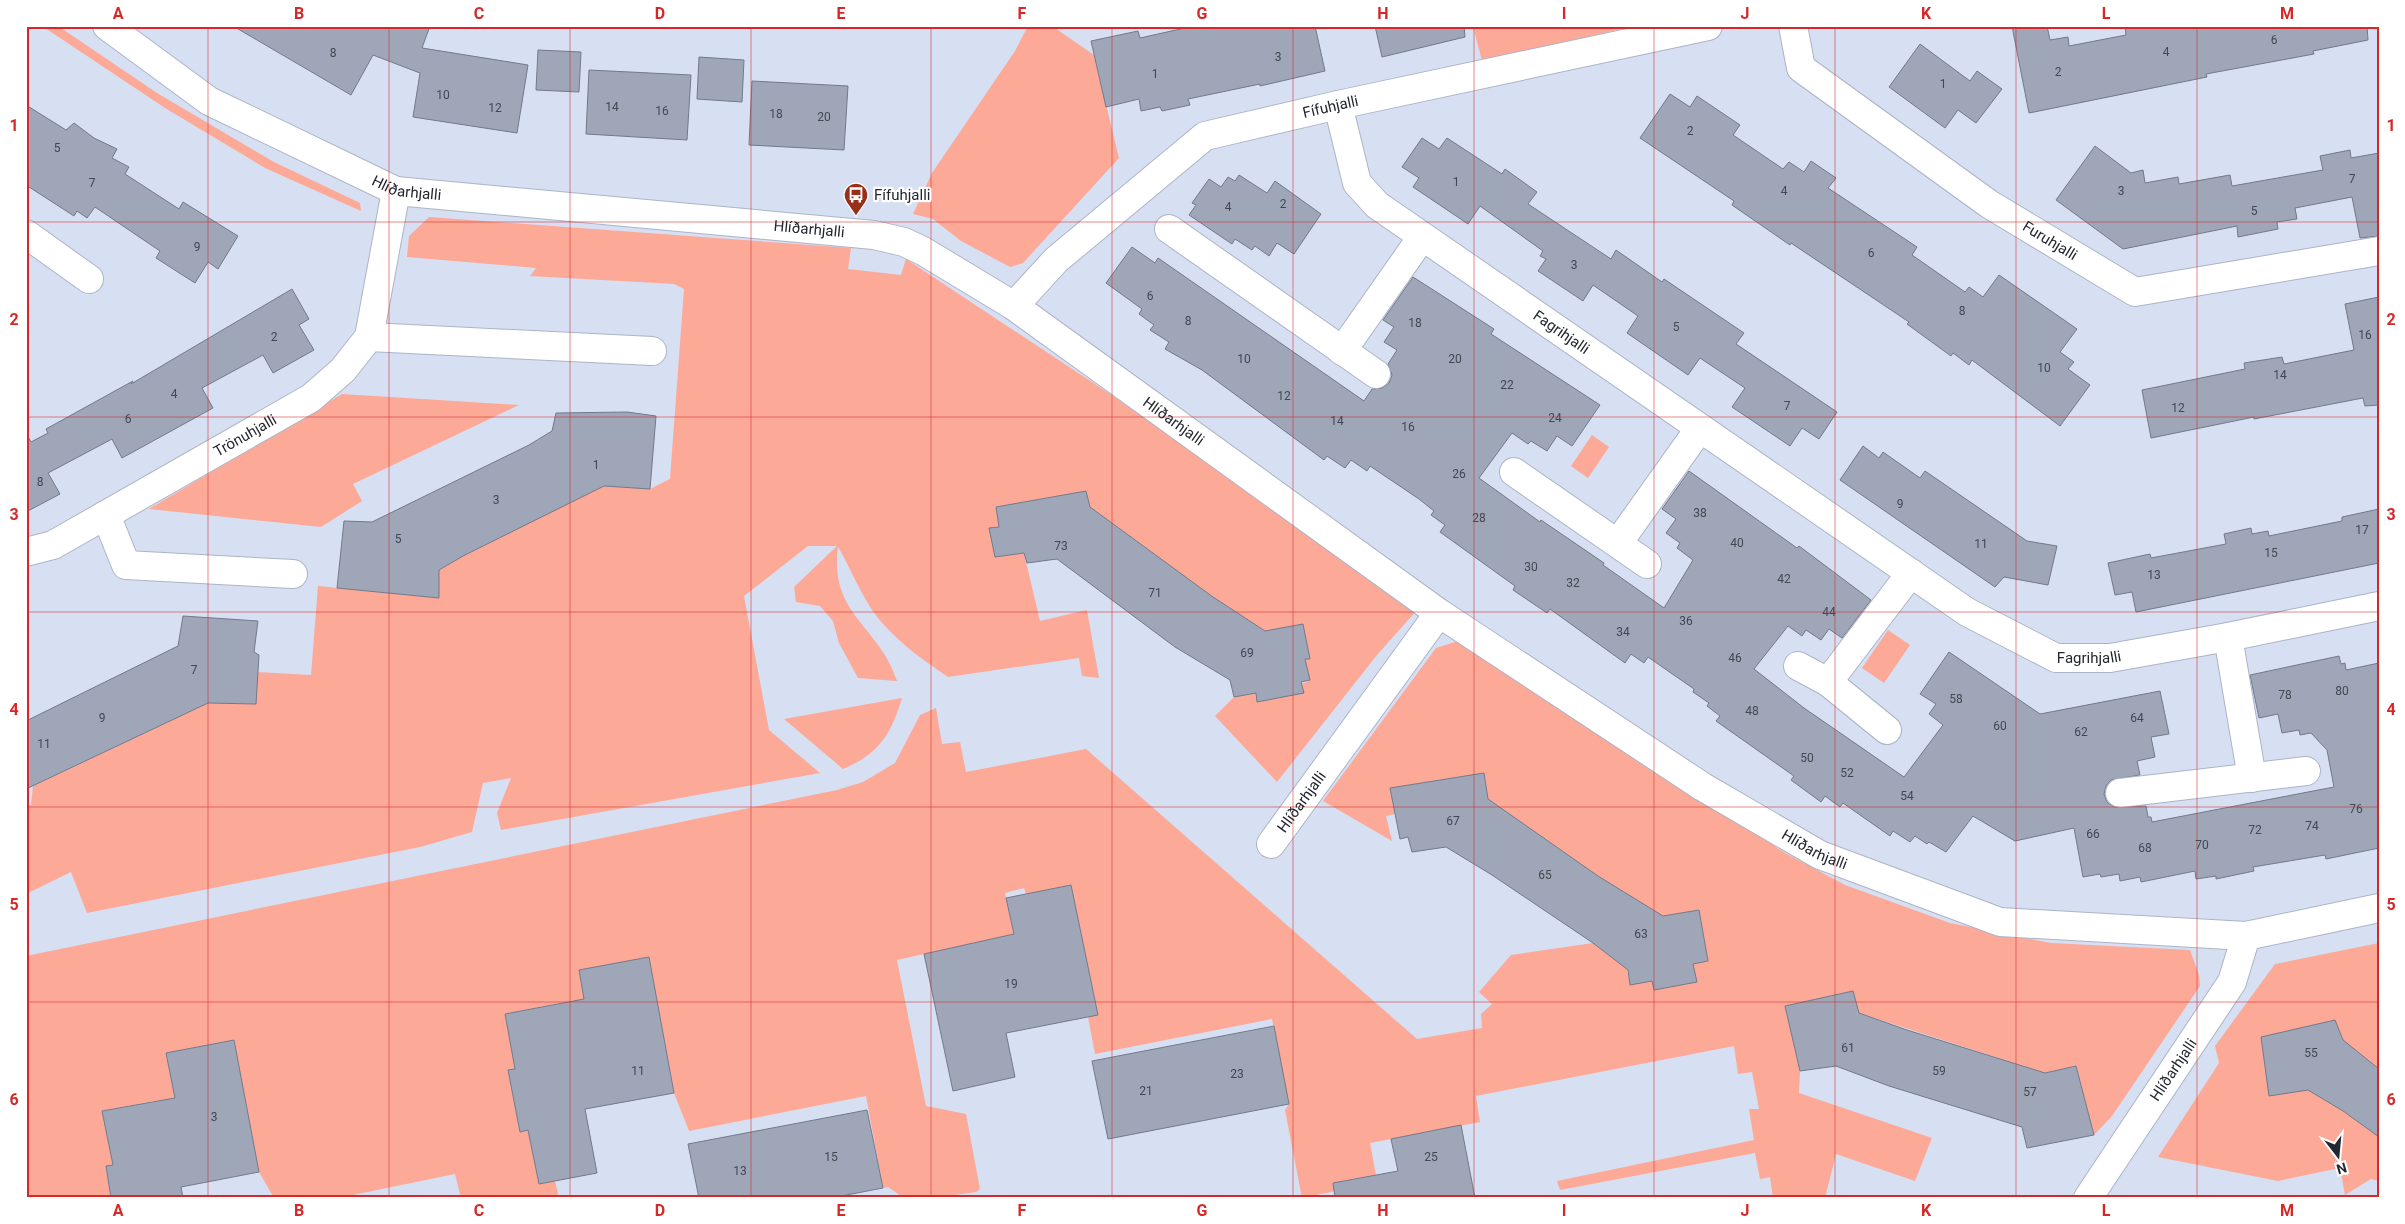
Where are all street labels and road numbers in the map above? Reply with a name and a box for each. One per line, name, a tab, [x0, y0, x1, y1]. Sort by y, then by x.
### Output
street label: Fífuhjalli	[1301, 92, 1360, 122]
street label: Hlíðarhjalli	[369, 172, 442, 204]
street label: Hlíðarhjalli	[773, 217, 845, 241]
street label: Furuhjalli	[2019, 217, 2081, 264]
street label: Fagrihjalli	[1530, 306, 1593, 358]
street label: Hlíðarhjalli	[1139, 393, 1208, 449]
street label: Trönuhjalli	[210, 411, 280, 461]
street label: Fagrihjalli	[2057, 647, 2123, 667]
street label: Hlíðarhjalli	[1273, 768, 1330, 836]
street label: Hlíðarhjalli	[1779, 826, 1850, 873]
street label: Hlíðarhjalli	[2146, 1035, 2201, 1104]

